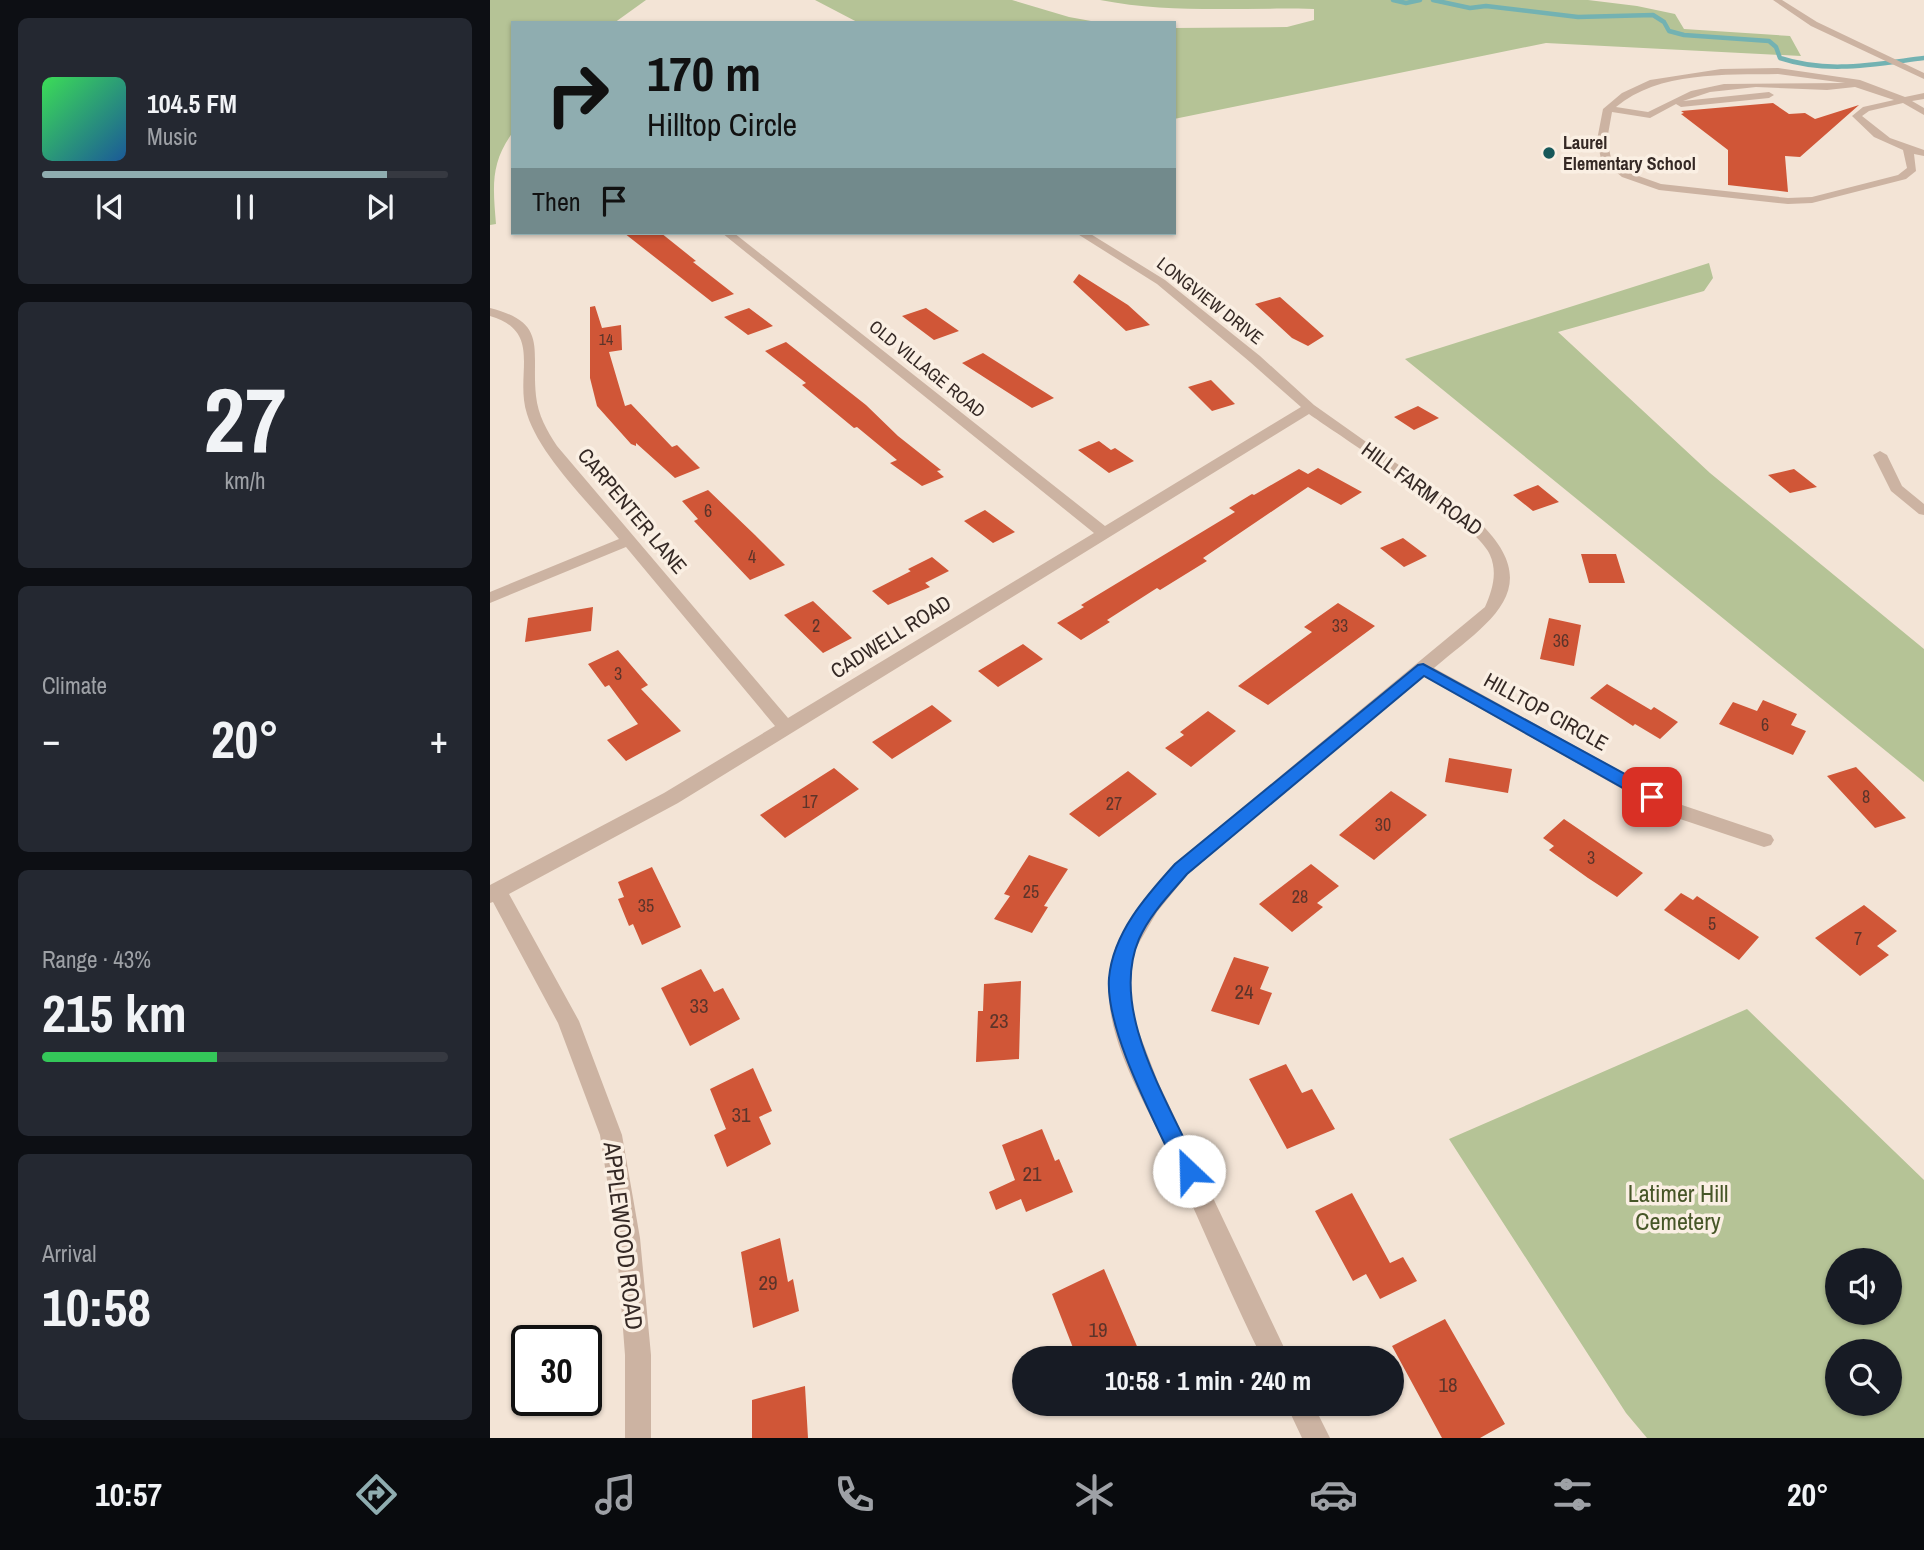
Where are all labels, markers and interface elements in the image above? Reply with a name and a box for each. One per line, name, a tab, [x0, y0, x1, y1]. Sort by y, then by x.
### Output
text: 170 m	[647, 40, 761, 106]
icon: right	[532, 49, 623, 140]
text: 104.5 FM	[147, 86, 237, 121]
text: Hilltop Circle	[647, 103, 797, 146]
text: Music	[147, 121, 197, 152]
place label: Laurel Elementary School	[1563, 130, 1696, 176]
marker: Laurel Elementary School	[1541, 145, 1557, 161]
icon: arrive	[595, 182, 633, 220]
text: Then	[532, 184, 581, 219]
icon: previous	[91, 188, 129, 226]
icon: pause	[226, 188, 264, 226]
icon: next	[361, 188, 399, 226]
street label: LONGVIEW DRIVE	[1152, 251, 1269, 350]
street label: OLD VILLAGE ROAD	[864, 314, 991, 423]
house number: 14	[599, 328, 613, 350]
text: 27	[204, 358, 287, 480]
street label: HILL FARM ROAD	[1356, 435, 1489, 542]
street label: CARPENTER LANE	[571, 442, 694, 580]
text: km/h	[225, 465, 265, 496]
house number: 6	[704, 498, 712, 523]
house number: 4	[748, 544, 756, 569]
street label: CADWELL ROAD	[825, 588, 957, 685]
house number: 2	[812, 613, 820, 638]
house number: 33	[1332, 613, 1348, 638]
house number: 36	[1553, 628, 1569, 653]
house number: 3	[614, 661, 622, 686]
street label: HILLTOP CIRCLE	[1479, 665, 1614, 758]
text: Climate	[42, 670, 107, 701]
text: 20°	[211, 704, 279, 774]
house number: 6	[1761, 712, 1769, 737]
text: −	[42, 714, 60, 765]
text: +	[430, 714, 448, 765]
pin	[1622, 767, 1682, 827]
icon: arrive	[1633, 778, 1671, 816]
house number: 8	[1862, 784, 1870, 809]
house number: 17	[802, 789, 818, 814]
house number: 27	[1106, 791, 1122, 816]
house number: 30	[1375, 812, 1391, 837]
house number: 3	[1587, 845, 1595, 870]
house number: 25	[1023, 879, 1039, 904]
house number: 28	[1292, 884, 1308, 909]
house number: 35	[638, 893, 654, 918]
house number: 5	[1708, 911, 1716, 936]
house number: 7	[1854, 926, 1862, 951]
text: Range · 43%	[42, 944, 151, 975]
house number: 24	[1234, 977, 1254, 1006]
text: 215 km	[42, 978, 187, 1048]
house number: 33	[689, 991, 709, 1020]
house number: 23	[989, 1006, 1009, 1035]
house number: 31	[731, 1100, 751, 1129]
position arrow	[1152, 1134, 1226, 1208]
street label: APPLEWOOD ROAD	[596, 1139, 651, 1332]
house number: 21	[1022, 1159, 1042, 1188]
park label: Latimer Hill Cemetery	[1628, 1177, 1728, 1237]
text: Arrival	[42, 1238, 97, 1269]
map controls	[1825, 1248, 1902, 1416]
button: sound	[1825, 1248, 1902, 1325]
house number: 29	[758, 1268, 778, 1297]
text: 10:58	[42, 1272, 151, 1342]
house number: 19	[1088, 1315, 1108, 1344]
speed limit sign: 30	[511, 1325, 602, 1416]
button: search	[1825, 1339, 1902, 1416]
text: 10:58 · 1 min · 240 m	[1105, 1363, 1311, 1398]
house number: 18	[1438, 1370, 1458, 1399]
icon: directions	[352, 1470, 401, 1519]
icon: music	[591, 1470, 640, 1519]
icon: phone	[830, 1470, 879, 1519]
icon: climate	[1070, 1470, 1119, 1519]
icon: car	[1309, 1470, 1358, 1519]
icon: filters	[1548, 1470, 1597, 1519]
text: 10:57	[95, 1473, 162, 1516]
text: 20°	[1787, 1473, 1829, 1516]

